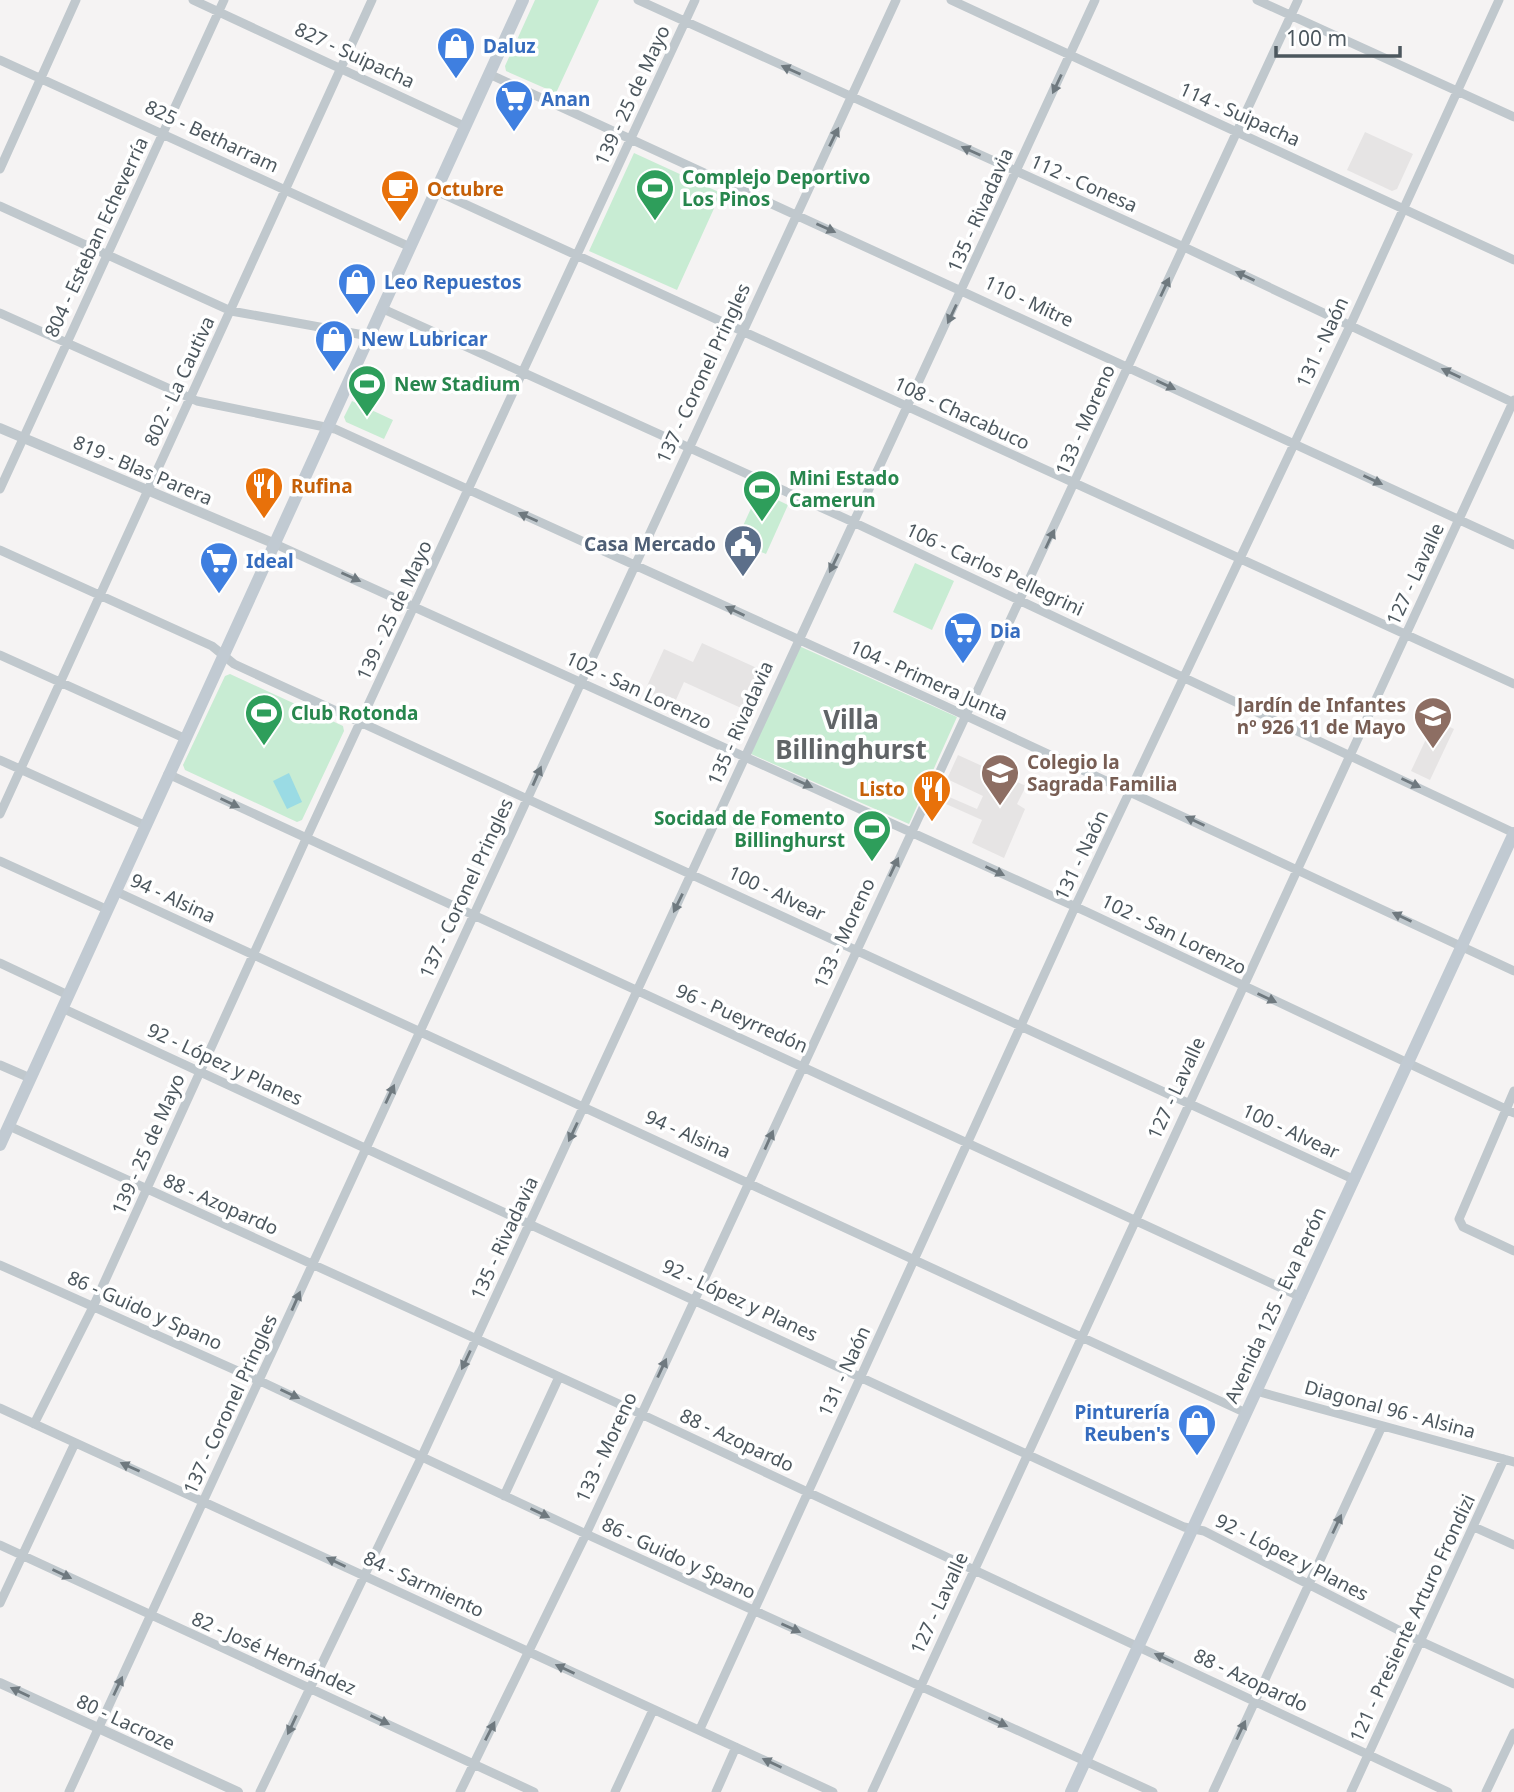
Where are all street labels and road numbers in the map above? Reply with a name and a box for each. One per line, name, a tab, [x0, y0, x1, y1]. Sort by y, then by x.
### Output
street label: 827 - Suipacha	[291, 16, 419, 94]
street label: 139 - 25 de Mayo	[588, 21, 676, 169]
street label: 114 - Suipacha	[1176, 76, 1304, 152]
street label: 825 - Betharram	[141, 94, 283, 178]
street label: 804 - Esteban Echeverría	[38, 133, 154, 341]
street label: 135 - Rivadavia	[941, 144, 1019, 276]
street label: 112 - Conesa	[1026, 148, 1142, 218]
street label: 110 - Mitre	[980, 269, 1078, 333]
street label: 137 - Coronel Pringles	[650, 279, 756, 467]
street label: 131 - Naón	[1290, 293, 1354, 391]
street label: 802 - La Cautiva	[137, 312, 221, 450]
street label: 133 - Moreno	[1049, 360, 1121, 480]
street label: 108 - Chacabuco	[890, 370, 1034, 456]
street label: 819 - Blas Parera	[69, 429, 217, 511]
street label: 106 - Carlos Pellegrini	[902, 516, 1088, 622]
street label: 127 - Lavalle	[1380, 519, 1450, 629]
street label: 139 - 25 de Mayo	[350, 536, 438, 684]
street label: 104 - Primera Junta	[846, 633, 1012, 727]
street label: 102 - San Lorenzo	[562, 645, 716, 735]
street label: 135 - Rivadavia	[701, 657, 779, 789]
street label: 137 - Coronel Pringles	[413, 794, 519, 982]
street label: 131 - Naón	[1048, 806, 1114, 904]
street label: 100 - Alvear	[724, 859, 830, 927]
street label: 94 - Alsina	[126, 867, 220, 929]
street label: 133 - Moreno	[807, 874, 881, 992]
street label: 102 - San Lorenzo	[1097, 888, 1251, 980]
street label: 96 - Pueyrredón	[672, 977, 812, 1059]
street label: 92 - López y Planes	[143, 1017, 307, 1111]
street label: 127 - Lavalle	[1141, 1033, 1211, 1143]
street label: 139 - 25 de Mayo	[105, 1069, 191, 1219]
street label: 100 - Alvear	[1238, 1097, 1344, 1165]
street label: 94 - Alsina	[641, 1104, 735, 1164]
street label: 88 - Azopardo	[159, 1167, 283, 1241]
street label: 135 - Rivadavia	[464, 1172, 544, 1304]
street label: Avenida 125 - Eva Perón	[1218, 1203, 1332, 1407]
street label: 92 - López y Planes	[658, 1253, 822, 1347]
street label: 86 - Guido y Spano	[63, 1264, 227, 1356]
street label: 137 - Coronel Pringles	[177, 1310, 283, 1498]
street label: 131 - Naón	[812, 1322, 876, 1420]
street label: Diagonal 96 - Alsina	[1302, 1374, 1478, 1444]
street label: 133 - Moreno	[569, 1388, 643, 1506]
street label: 88 - Azopardo	[676, 1402, 798, 1478]
street label: 121 - Presiente Arturo Frondizi	[1343, 1490, 1481, 1746]
street label: 92 - López y Planes	[1211, 1507, 1373, 1607]
street label: 86 - Guido y Spano	[598, 1511, 760, 1605]
street label: 84 - Sarmiento	[360, 1545, 488, 1623]
street label: 127 - Lavalle	[904, 1548, 974, 1658]
street label: 82 - José Hernández	[188, 1605, 360, 1701]
street label: 88 - Azopardo	[1190, 1642, 1312, 1718]
street label: 80 - Lacroze	[73, 1688, 179, 1756]

